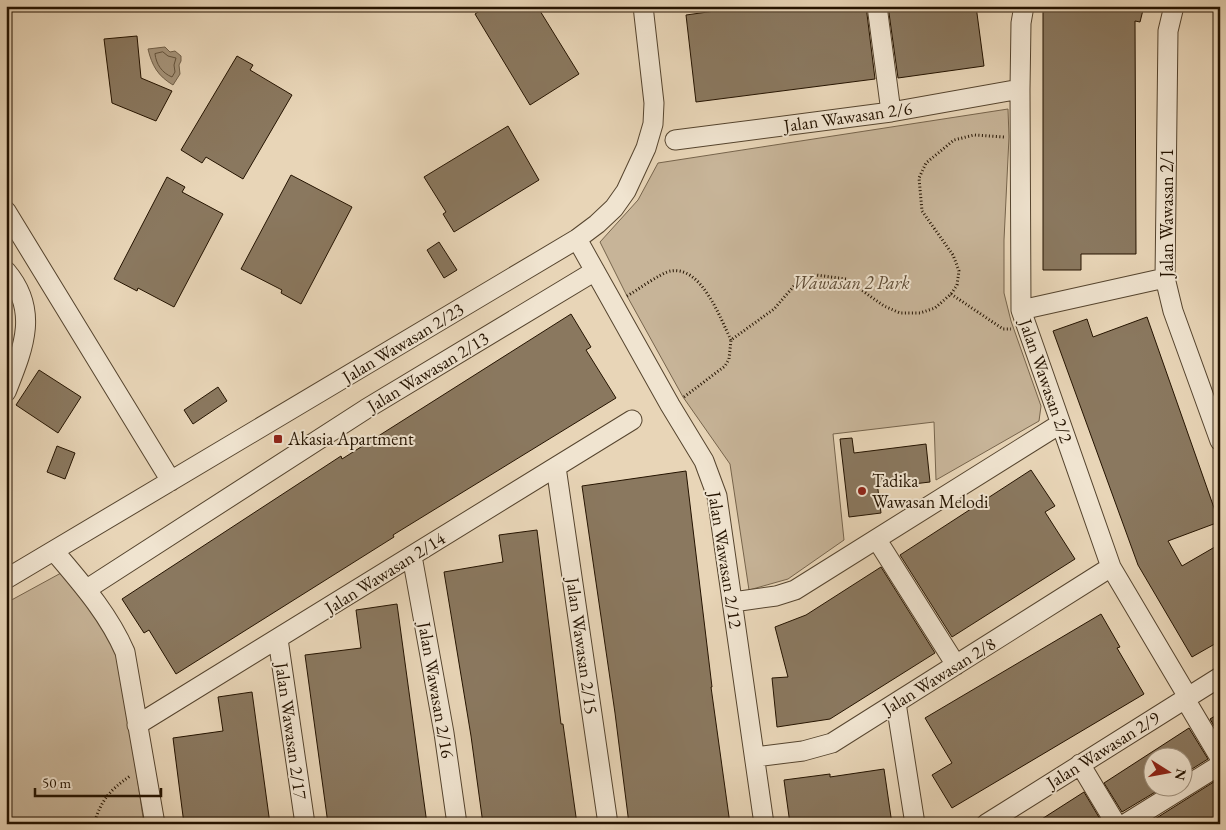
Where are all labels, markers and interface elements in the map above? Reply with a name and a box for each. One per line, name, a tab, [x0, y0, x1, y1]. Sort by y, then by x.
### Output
street label: Jalan Wawasan 2/6	[780, 96, 914, 137]
street label: Jalan Wawasan 2/1	[1155, 148, 1178, 280]
park label: Wawasan 2 Park	[792, 271, 910, 294]
street label: Jalan Wawasan 2/23	[336, 297, 468, 389]
street label: Jalan Wawasan 2/2	[1014, 314, 1078, 446]
street label: Jalan Wawasan 2/13	[361, 326, 493, 418]
place label: Akasia Apartment	[287, 427, 414, 450]
marker: Akasia Apartment	[272, 433, 284, 445]
place label: Tadika Wawasan Melodi	[872, 469, 989, 513]
marker: Tadika Wawasan Melodi	[856, 485, 868, 497]
street label: Jalan Wawasan 2/12	[703, 488, 748, 630]
street label: Jalan Wawasan 2/14	[318, 526, 450, 620]
street label: Jalan Wawasan 2/15	[561, 574, 603, 716]
street label: Jalan Wawasan 2/16	[413, 618, 460, 760]
street label: Jalan Wawasan 2/8	[876, 632, 1000, 721]
street label: Jalan Wawasan 2/17	[270, 659, 313, 801]
street label: Jalan Wawasan 2/9	[1040, 705, 1164, 795]
north arrow	[1144, 748, 1194, 798]
scale bar	[35, 765, 161, 797]
text: N	[1171, 767, 1191, 782]
text: 50 m	[42, 773, 71, 792]

